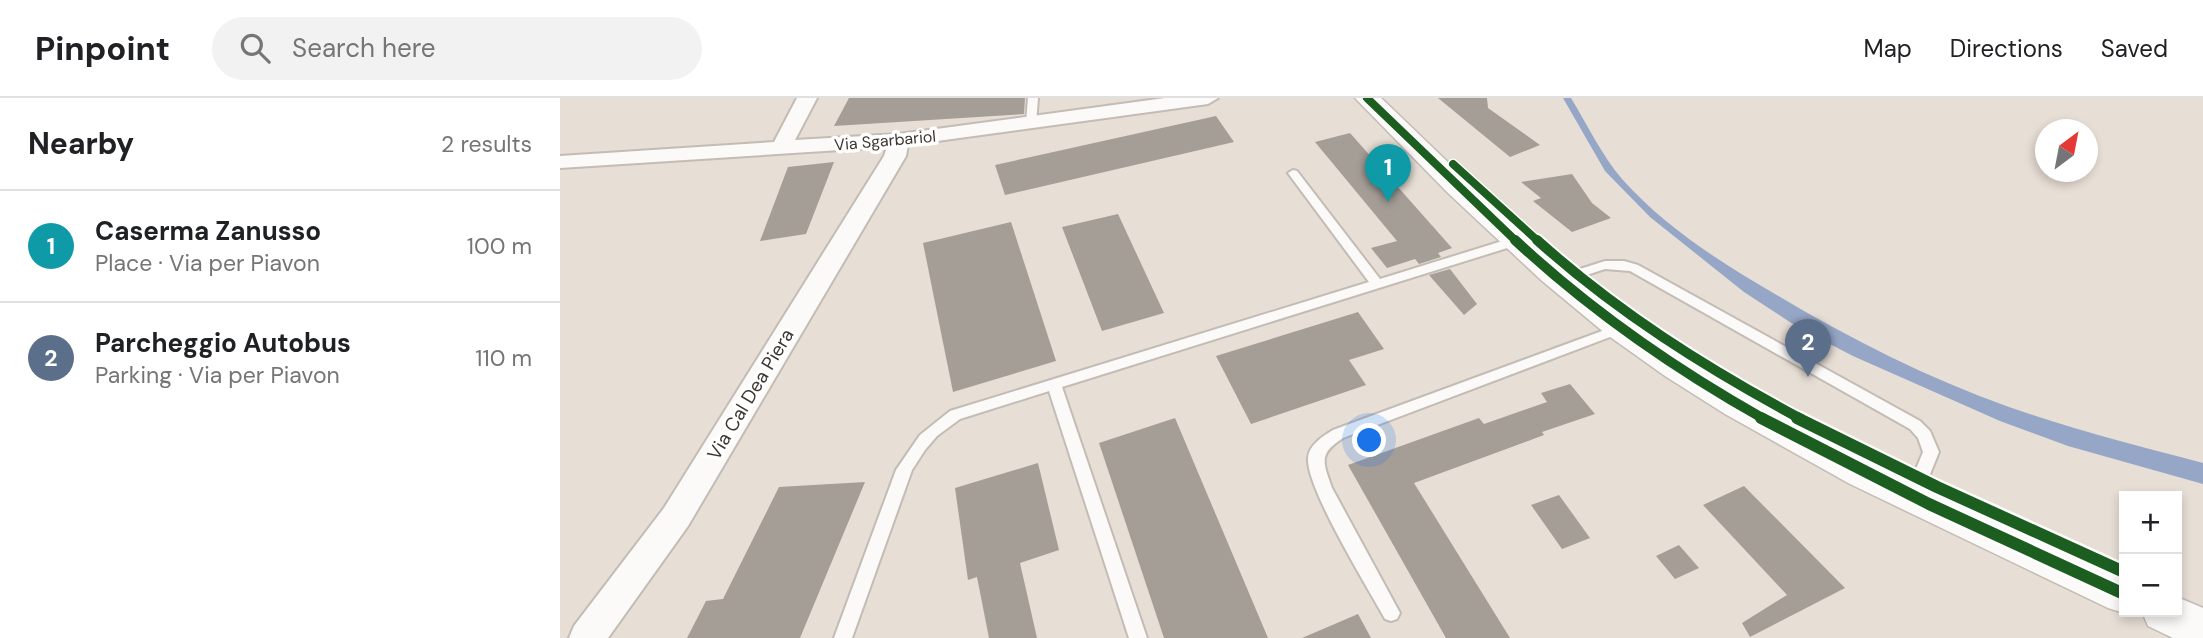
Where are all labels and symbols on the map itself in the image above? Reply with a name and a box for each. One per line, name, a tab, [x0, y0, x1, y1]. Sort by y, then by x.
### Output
north arrow	[2035, 119, 2098, 182]
street label: Via Sgarbariol	[833, 126, 937, 155]
pin: 1	[1365, 144, 1411, 202]
pin: 2	[1785, 319, 1831, 377]
street label: Via Cal Dea Piera	[701, 324, 799, 465]
your location	[1352, 423, 1386, 457]

